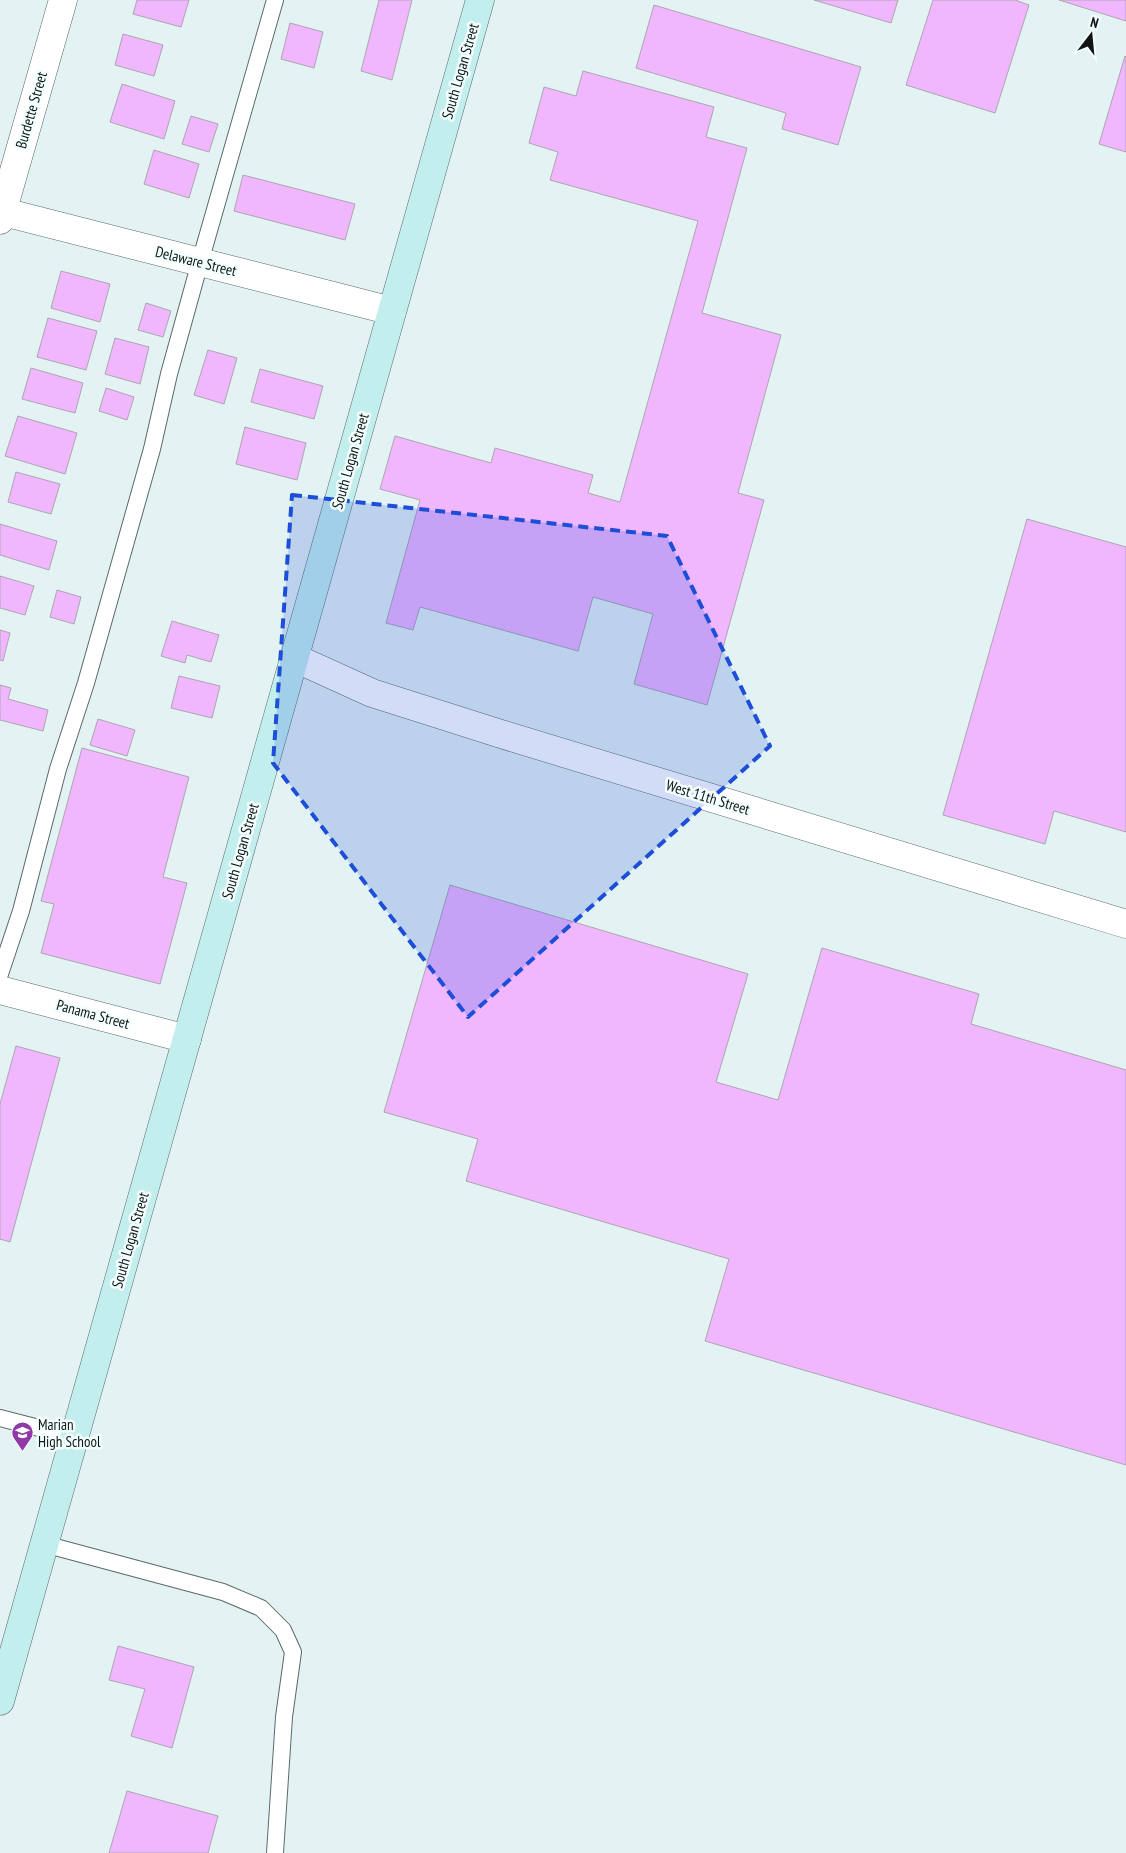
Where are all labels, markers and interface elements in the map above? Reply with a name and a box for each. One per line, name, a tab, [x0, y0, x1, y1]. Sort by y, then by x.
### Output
north arrow	[1066, 10, 1116, 60]
text: N	[1088, 13, 1101, 32]
street label: South Logan Street	[437, 21, 483, 121]
street label: Burdette Street	[11, 69, 51, 151]
street label: Delaware Street	[153, 242, 239, 280]
street label: South Logan Street	[327, 411, 373, 511]
street label: West 11th Street	[664, 775, 752, 819]
street label: South Logan Street	[217, 801, 263, 901]
street label: Panama Street	[54, 995, 132, 1033]
street label: South Logan Street	[107, 1190, 153, 1290]
place label: Marian High School	[38, 1415, 101, 1451]
school or university icon: Marian High School	[10, 1421, 34, 1452]

